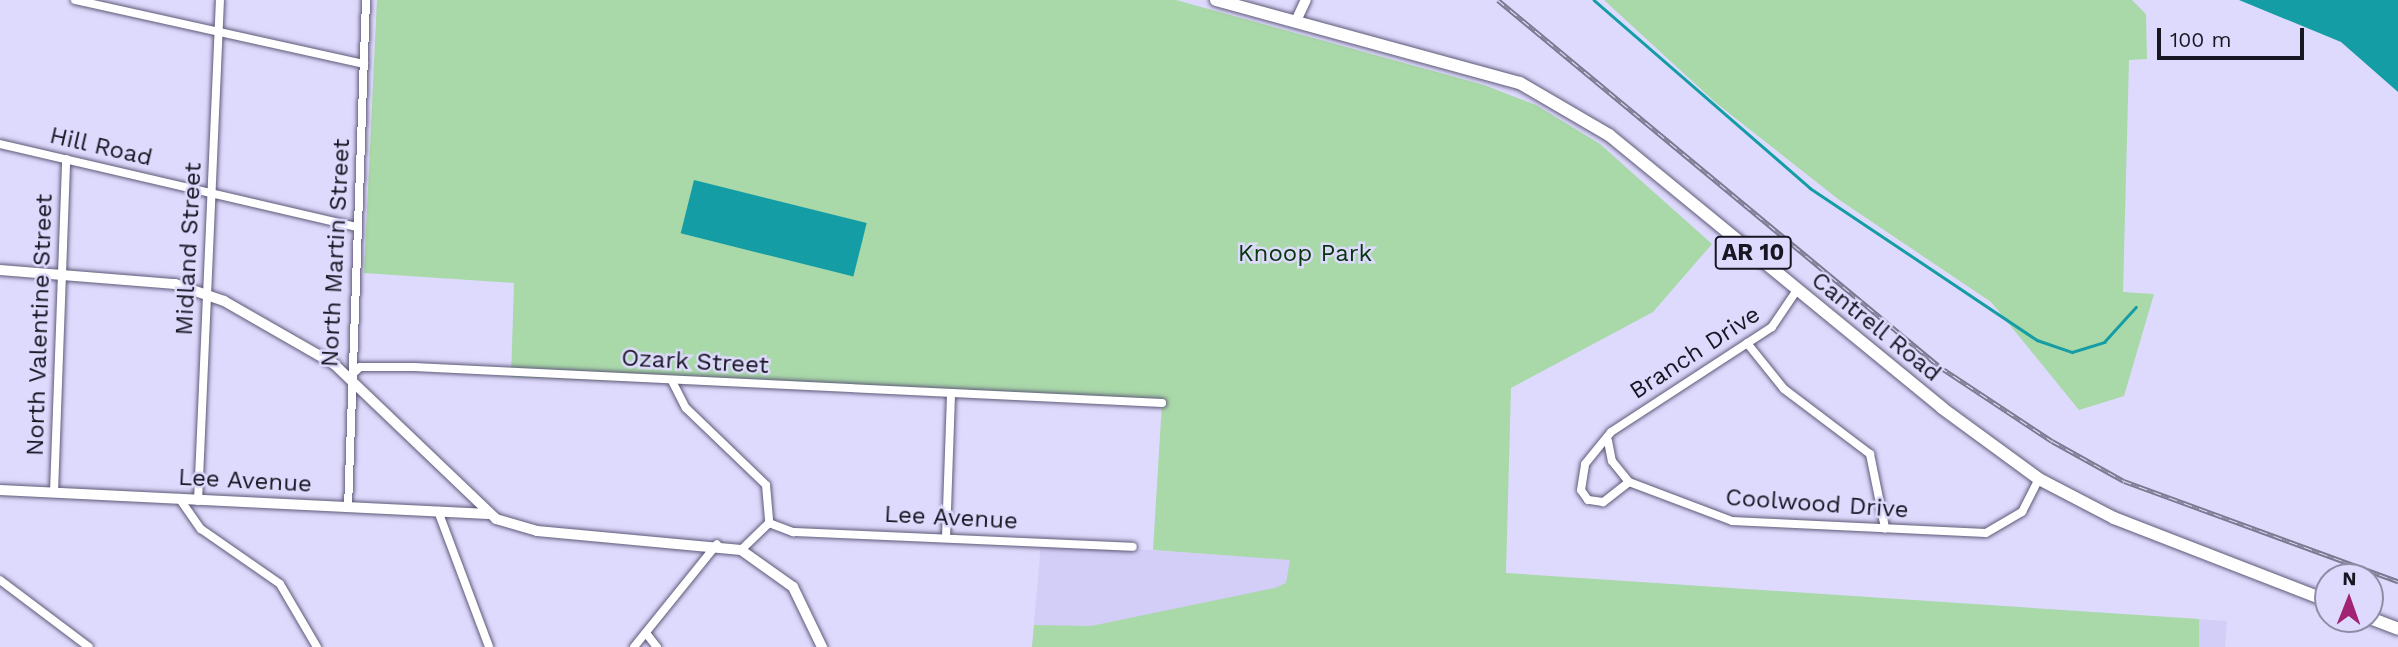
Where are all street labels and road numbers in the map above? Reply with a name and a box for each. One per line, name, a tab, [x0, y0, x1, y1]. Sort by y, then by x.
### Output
street label: Hill Road	[46, 121, 156, 173]
street label: North Martin Street	[316, 138, 356, 368]
street label: Midland Street	[170, 162, 208, 336]
street label: North Valentine Street	[21, 193, 59, 457]
road number: AR 10	[1714, 234, 1792, 272]
street label: Cantrell Road	[1805, 266, 1947, 388]
street label: Branch Drive	[1624, 300, 1766, 406]
street label: Ozark Street	[620, 344, 770, 380]
street label: Lee Avenue	[177, 463, 313, 499]
street label: Coolwood Drive	[1724, 483, 1910, 525]
street label: Lee Avenue	[883, 500, 1019, 536]

